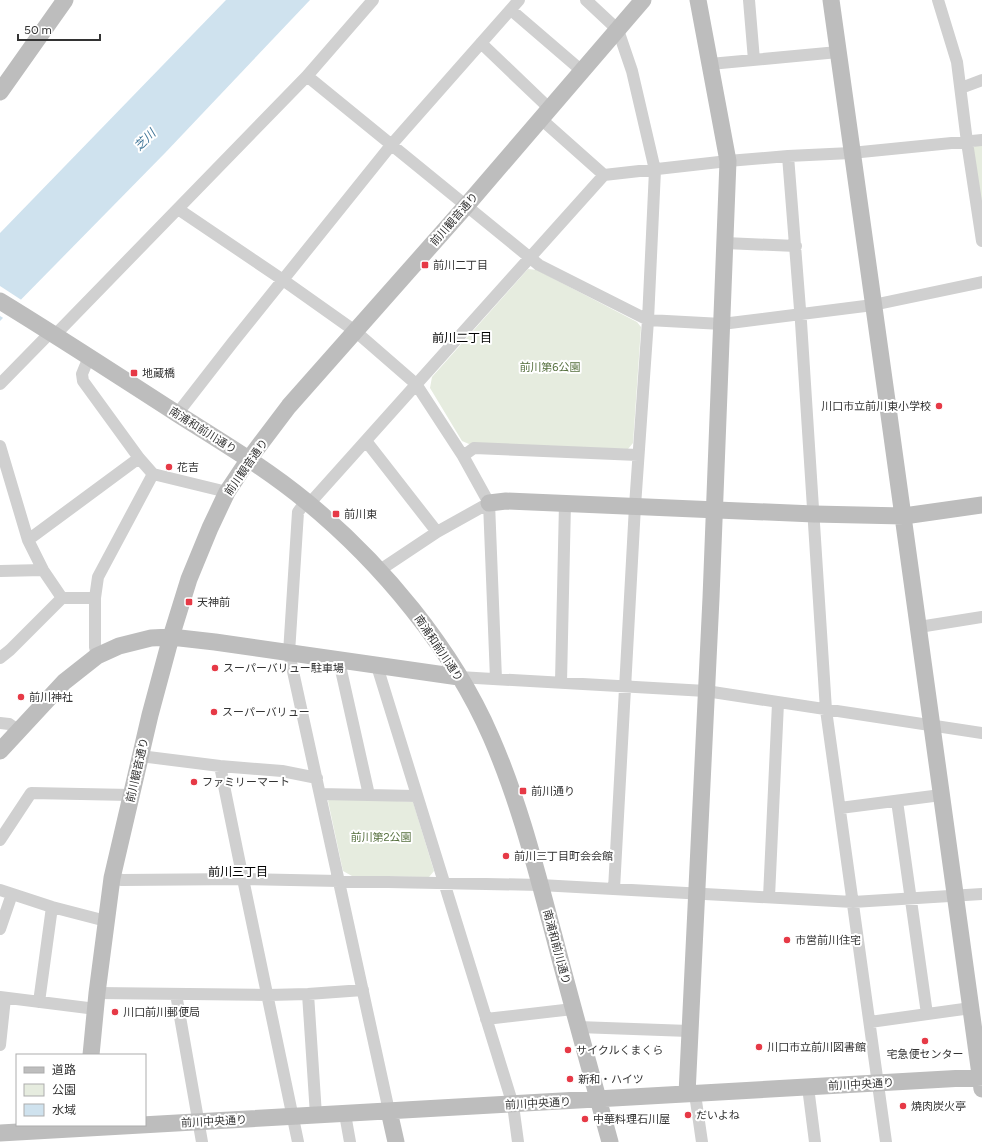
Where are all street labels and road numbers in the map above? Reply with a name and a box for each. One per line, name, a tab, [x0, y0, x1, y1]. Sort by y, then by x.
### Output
street label: 前川観音通り	[428, 190, 481, 248]
street label: 南浦和前川通り	[167, 405, 239, 456]
street label: 前川観音通り	[222, 437, 271, 498]
street label: 南浦和前川通り	[412, 613, 466, 684]
street label: 前川観音通り	[124, 736, 151, 804]
street label: 南浦和前川通り	[540, 908, 573, 986]
street label: 前川中央通り	[828, 1076, 894, 1093]
street label: 前川中央通り	[505, 1095, 571, 1112]
street label: 前川中央通り	[181, 1113, 247, 1130]

